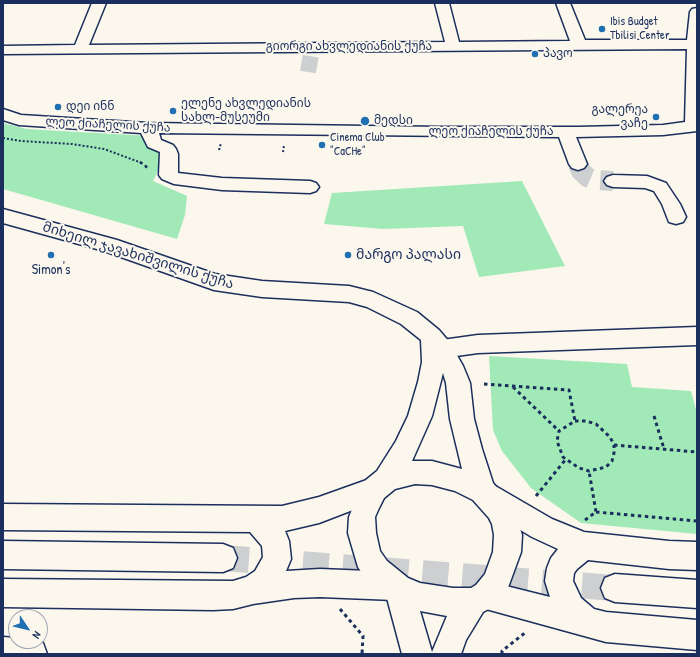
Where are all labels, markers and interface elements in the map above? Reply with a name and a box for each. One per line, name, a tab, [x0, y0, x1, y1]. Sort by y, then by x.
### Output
place label: Ibis Budget Tbilisi Center	[610, 15, 669, 43]
marker: Ibis Budget Tbilisi Center	[597, 24, 607, 34]
street label: გიორგი ახვლედიანის ქუჩა	[266, 40, 432, 54]
place label: პავო	[543, 47, 573, 61]
marker: პავო	[530, 49, 540, 59]
place label: ელენე ახვლედიანის სახლ-მუსეუმი	[181, 97, 311, 125]
place label: დეი ინნ	[66, 100, 115, 114]
marker: დეი ინნ	[53, 102, 63, 112]
place label: გალერეა ვაჩე	[591, 103, 648, 131]
marker: ელენე ახვლედიანის სახლ-მუსეუმი	[168, 106, 178, 116]
marker: გალერეა ვაჩე	[651, 112, 661, 122]
place label: მედსი	[374, 114, 413, 128]
street label: ლეო ქიაჩელის ქუჩა	[45, 115, 171, 135]
marker: მედსი	[359, 115, 371, 127]
street label: ლეო ქიაჩელის ქუჩა	[428, 125, 554, 139]
place label: Cinema Club "CaCHe"	[330, 131, 385, 159]
marker: Cinema Club "CaCHe"	[317, 140, 327, 150]
street label: მიხეილ ჯავახიშვილის ქუჩა	[40, 219, 236, 293]
place label: მარგო პალასი	[356, 247, 461, 263]
marker: Simon's	[46, 250, 56, 260]
marker: მარგო პალასი	[343, 250, 353, 260]
place label: Simon's	[32, 262, 70, 278]
north arrow	[8, 609, 48, 649]
text: N	[30, 629, 44, 642]

